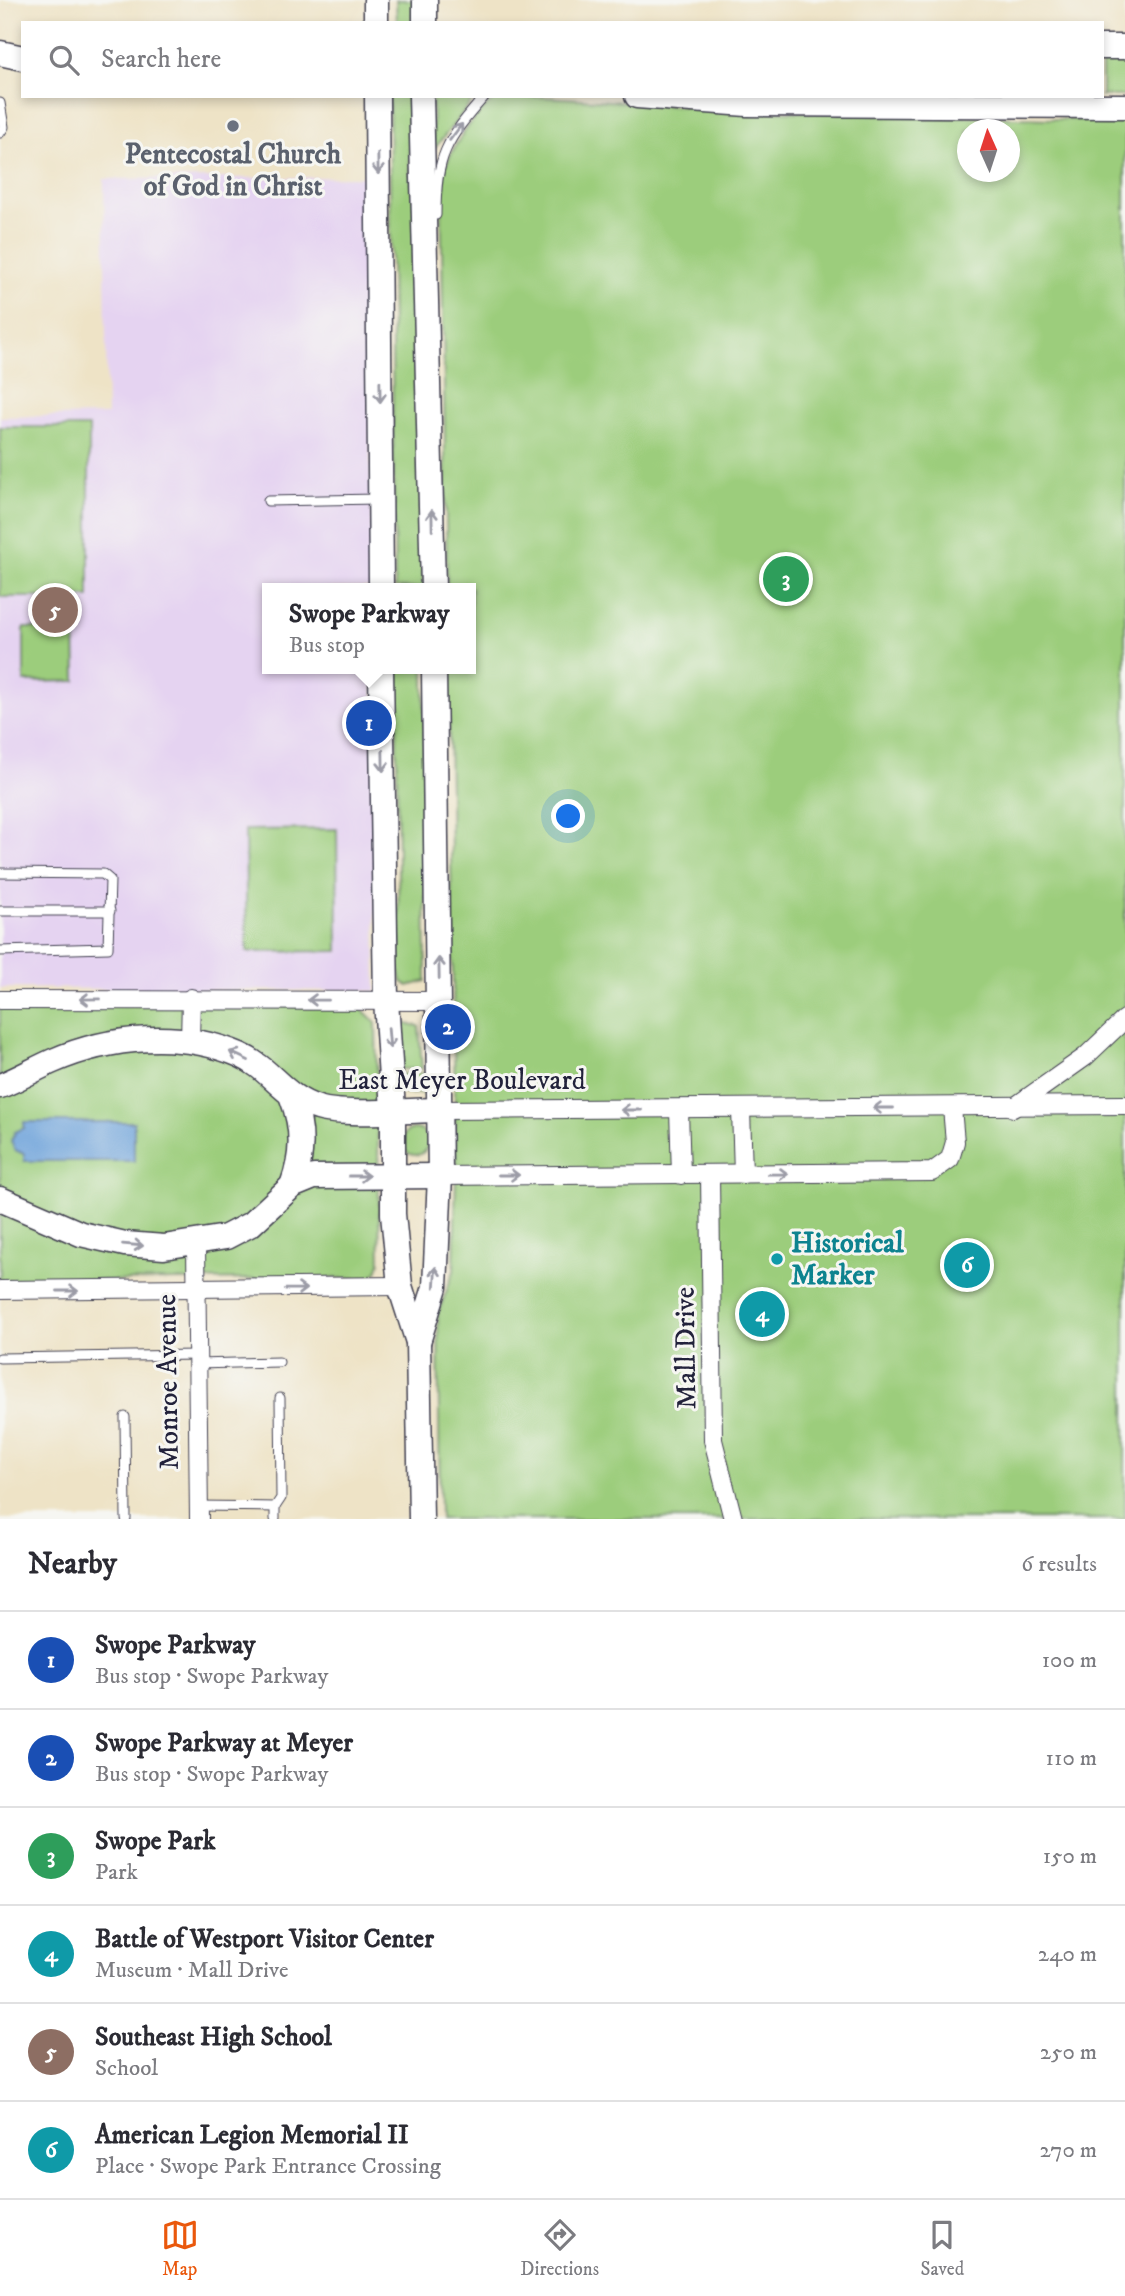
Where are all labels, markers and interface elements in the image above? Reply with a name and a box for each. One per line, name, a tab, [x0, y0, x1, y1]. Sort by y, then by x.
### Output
search box	[21, 21, 1104, 98]
icon: search	[45, 41, 83, 79]
text: Search here	[101, 43, 221, 76]
marker: Pentecostal Church of God in Christ	[225, 118, 241, 134]
north arrow	[957, 119, 1020, 182]
one-way arrow	[448, 123, 463, 142]
place label: Pentecostal Church of God in Christ	[125, 137, 342, 204]
one-way arrow	[371, 153, 385, 176]
one-way arrow	[373, 380, 387, 403]
one-way arrow	[425, 509, 439, 532]
pin: 3	[763, 553, 809, 605]
popup	[262, 583, 476, 674]
pin: 5	[32, 584, 78, 636]
text: Swope Parkway	[289, 598, 449, 631]
text: Bus stop	[289, 631, 365, 660]
pin: 1	[346, 697, 392, 749]
one-way arrow	[376, 750, 389, 773]
your location	[551, 799, 585, 833]
one-way arrow	[433, 957, 446, 980]
one-way arrow	[79, 992, 102, 1006]
one-way arrow	[307, 993, 330, 1006]
pin: 2	[425, 1001, 471, 1053]
one-way arrow	[383, 1026, 396, 1049]
one-way arrow	[229, 1049, 250, 1062]
street label: East Meyer Boulevard	[338, 1063, 586, 1098]
one-way arrow	[872, 1102, 895, 1115]
one-way arrow	[620, 1103, 643, 1117]
one-way arrow	[766, 1167, 789, 1180]
one-way arrow	[497, 1168, 520, 1182]
one-way arrow	[347, 1169, 370, 1183]
place label: Historical Marker	[791, 1226, 904, 1293]
one-way arrow	[121, 1239, 144, 1252]
pin: 6	[944, 1239, 990, 1291]
marker: Historical Marker	[769, 1251, 785, 1267]
one-way arrow	[429, 1266, 442, 1289]
one-way arrow	[284, 1282, 307, 1296]
one-way arrow	[56, 1284, 79, 1298]
street label: Mall Drive	[667, 1286, 705, 1410]
pin: 4	[739, 1288, 785, 1340]
street label: Monroe Avenue	[149, 1294, 187, 1470]
text: Nearby	[28, 1546, 117, 1583]
text: 6 results	[1021, 1550, 1097, 1579]
text: Swope Parkway	[95, 1629, 255, 1662]
text: 1	[47, 1646, 55, 1675]
text: 100 m	[1042, 1646, 1097, 1675]
text: Bus stop · Swope Parkway	[95, 1662, 328, 1691]
text: Swope Parkway at Meyer	[95, 1727, 353, 1760]
text: 2	[45, 1744, 57, 1773]
text: 110 m	[1046, 1744, 1097, 1773]
text: Bus stop · Swope Parkway	[95, 1760, 328, 1789]
text: Swope Park	[95, 1825, 216, 1858]
text: 3	[47, 1842, 55, 1871]
text: 150 m	[1043, 1842, 1097, 1871]
text: Park	[95, 1858, 138, 1887]
text: Battle of Westport Visitor Center	[95, 1923, 434, 1956]
text: 4	[44, 1940, 58, 1969]
text: 240 m	[1038, 1940, 1097, 1969]
text: Museum · Mall Drive	[95, 1956, 289, 1985]
text: Southeast High School	[95, 2021, 332, 2054]
text: 5	[45, 2038, 57, 2067]
text: 250 m	[1040, 2038, 1097, 2067]
text: School	[95, 2054, 158, 2083]
text: American Legion Memorial II	[95, 2119, 409, 2152]
text: 6	[45, 2136, 57, 2165]
text: 270 m	[1040, 2136, 1097, 2165]
text: Place · Swope Park Entrance Crossing	[95, 2152, 441, 2181]
tab: Map	[161, 2216, 199, 2281]
tab: Directions	[520, 2216, 599, 2281]
tab: Saved	[921, 2216, 964, 2281]

